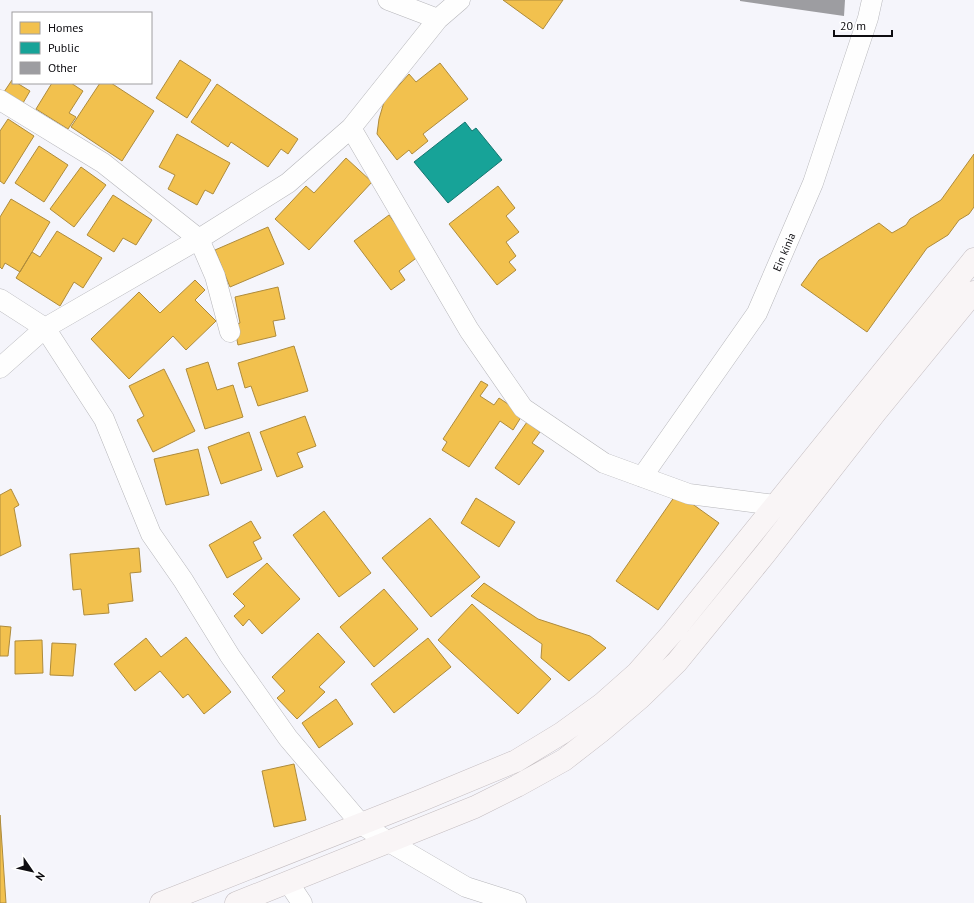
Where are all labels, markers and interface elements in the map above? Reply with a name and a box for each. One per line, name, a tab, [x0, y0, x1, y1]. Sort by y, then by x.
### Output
legend	[12, 12, 152, 84]
scale bar	[834, 12, 892, 38]
text: 20 m	[840, 18, 866, 33]
text: Homes	[48, 20, 83, 35]
text: Public	[48, 40, 80, 55]
text: Other	[48, 60, 77, 75]
street label: Ein kinia	[770, 231, 798, 273]
north arrow	[12, 851, 52, 891]
text: N	[32, 870, 48, 884]

